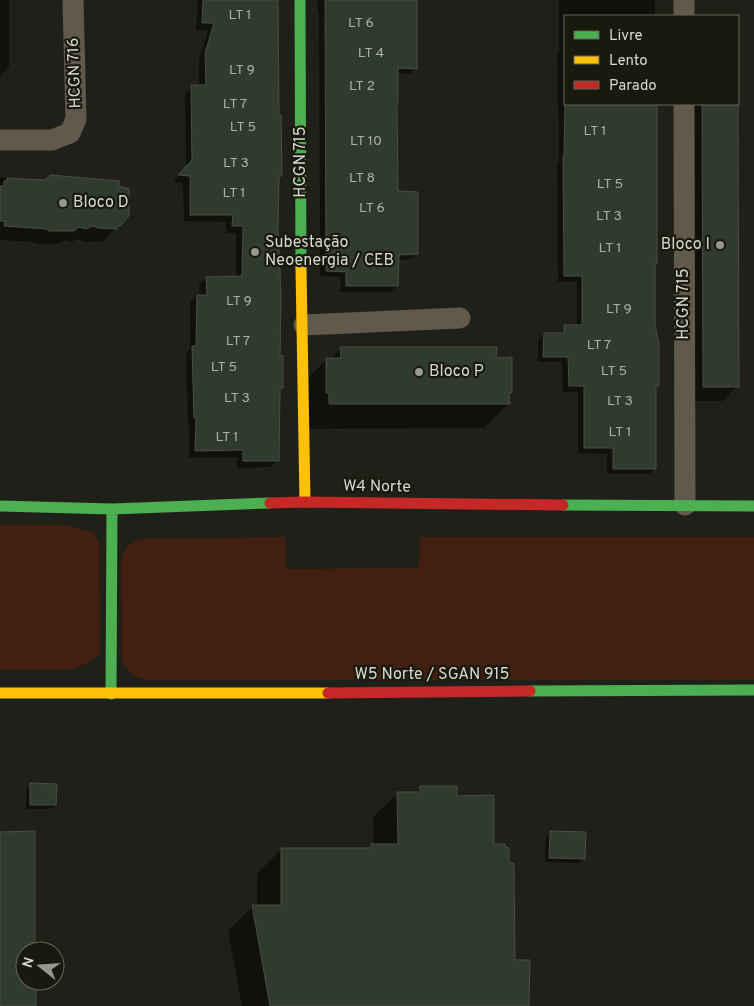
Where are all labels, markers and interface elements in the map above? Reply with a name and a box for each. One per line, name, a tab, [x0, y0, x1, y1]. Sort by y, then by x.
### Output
house number: LT 1	[229, 7, 251, 24]
house number: LT 6	[348, 15, 374, 32]
legend	[564, 15, 739, 105]
text: Livre	[609, 27, 643, 46]
street label: HCGN 716	[64, 37, 86, 109]
house number: LT 4	[358, 45, 384, 62]
text: Lento	[609, 52, 648, 71]
house number: LT 9	[229, 62, 255, 79]
text: Parado	[609, 77, 657, 96]
house number: LT 2	[349, 78, 375, 95]
house number: LT 7	[223, 96, 247, 113]
house number: LT 5	[230, 119, 256, 136]
house number: LT 1	[584, 123, 606, 140]
street label: HCGN 715	[291, 126, 311, 198]
house number: LT 10	[350, 133, 382, 150]
house number: LT 3	[223, 155, 249, 172]
house number: LT 8	[349, 170, 375, 187]
house number: LT 5	[597, 176, 623, 193]
house number: LT 1	[223, 185, 245, 202]
place label: Bloco D	[73, 193, 129, 213]
marker: Bloco D	[57, 197, 69, 209]
house number: LT 6	[359, 200, 385, 217]
house number: LT 3	[596, 208, 622, 225]
place label: Subestação Neoenergia / CEB	[265, 233, 394, 271]
place label: Bloco I	[661, 235, 710, 255]
marker: Bloco I	[714, 239, 726, 251]
house number: LT 1	[599, 240, 621, 257]
marker: Subestação Neoenergia / CEB	[249, 246, 261, 258]
street label: HCGN 715	[674, 268, 694, 340]
house number: LT 9	[226, 293, 252, 310]
house number: LT 9	[606, 301, 632, 318]
house number: LT 7	[226, 333, 250, 350]
house number: LT 7	[587, 337, 611, 354]
house number: LT 5	[211, 359, 237, 376]
place label: Bloco P	[429, 362, 484, 382]
house number: LT 5	[601, 363, 627, 380]
marker: Bloco P	[413, 366, 425, 378]
house number: LT 3	[224, 390, 250, 407]
house number: LT 3	[607, 393, 633, 410]
house number: LT 1	[609, 424, 631, 441]
house number: LT 1	[216, 429, 238, 446]
street label: W4 Norte	[343, 476, 411, 498]
street label: W5 Norte / SGAN 915	[355, 665, 509, 685]
north arrow	[15, 941, 65, 991]
text: N	[19, 955, 39, 970]

